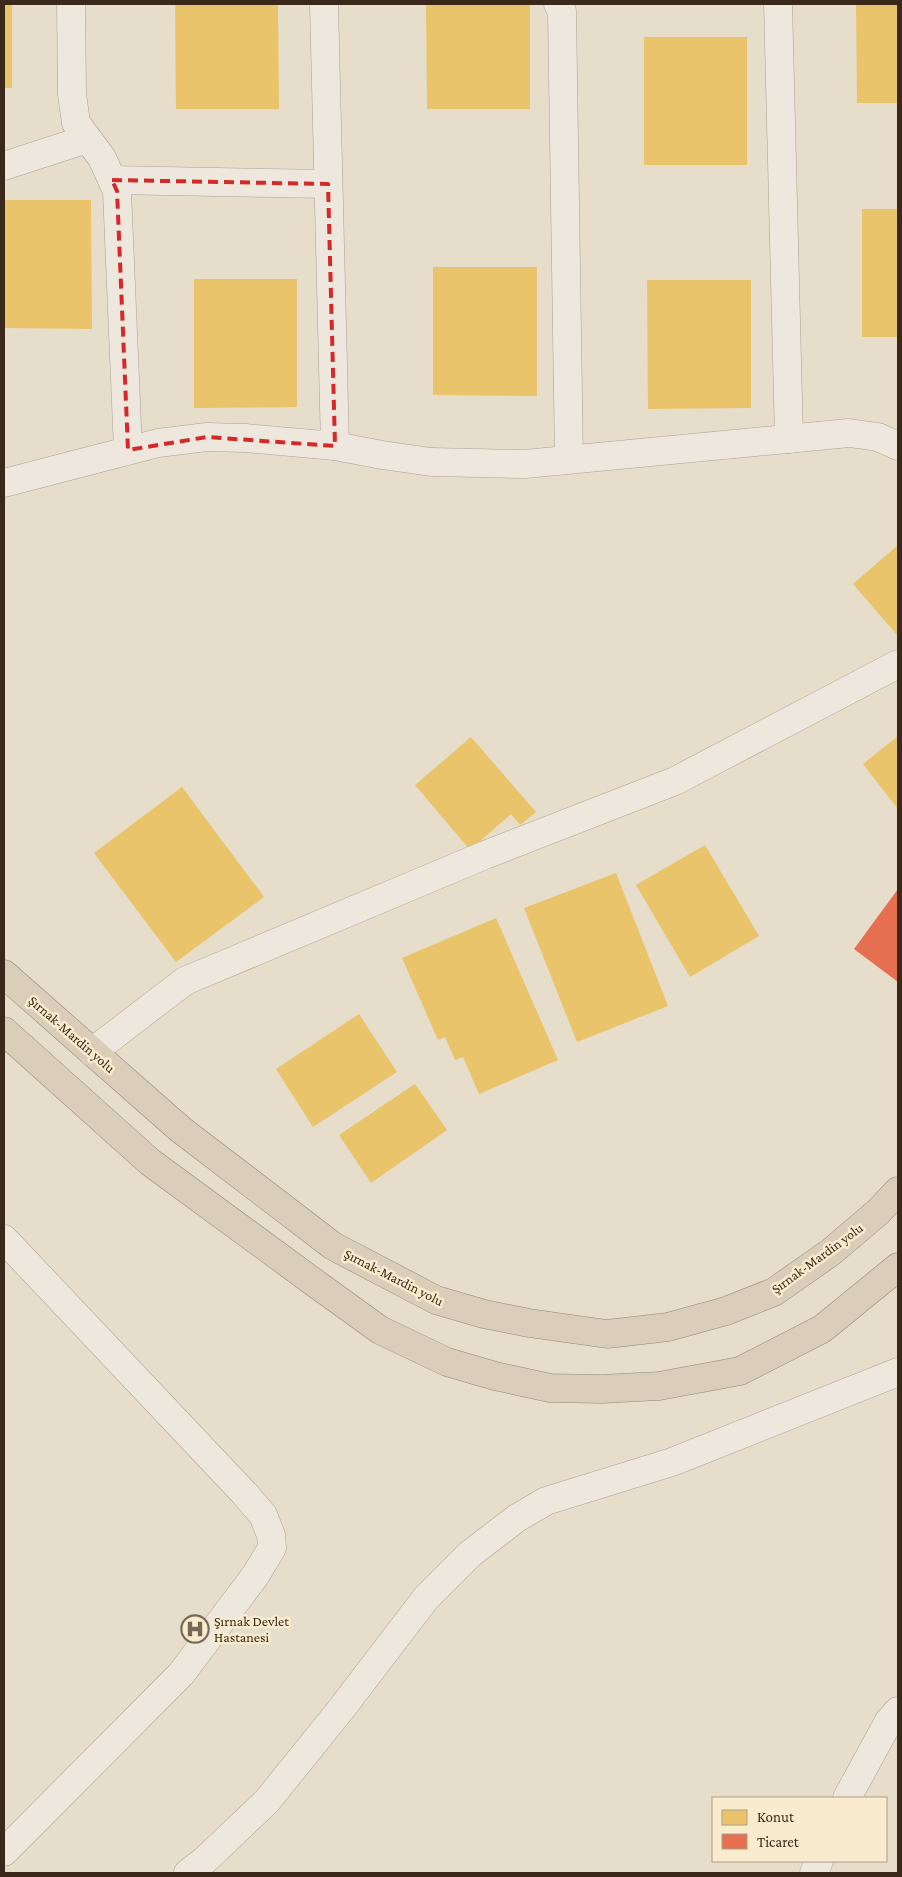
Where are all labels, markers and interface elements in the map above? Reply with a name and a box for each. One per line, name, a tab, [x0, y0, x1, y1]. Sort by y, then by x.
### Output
street label: Şırnak-Mardin yolu	[26, 992, 119, 1076]
street label: Şırnak-Mardin yolu	[768, 1219, 866, 1297]
street label: Şırnak-Mardin yolu	[342, 1245, 447, 1309]
place label: Şırnak Devlet Hastanesi	[214, 1613, 289, 1645]
hospital icon: Şırnak Devlet Hastanesi	[180, 1614, 210, 1644]
legend	[712, 1797, 887, 1862]
text: Konut	[757, 1809, 795, 1825]
text: Ticaret	[757, 1834, 800, 1850]

